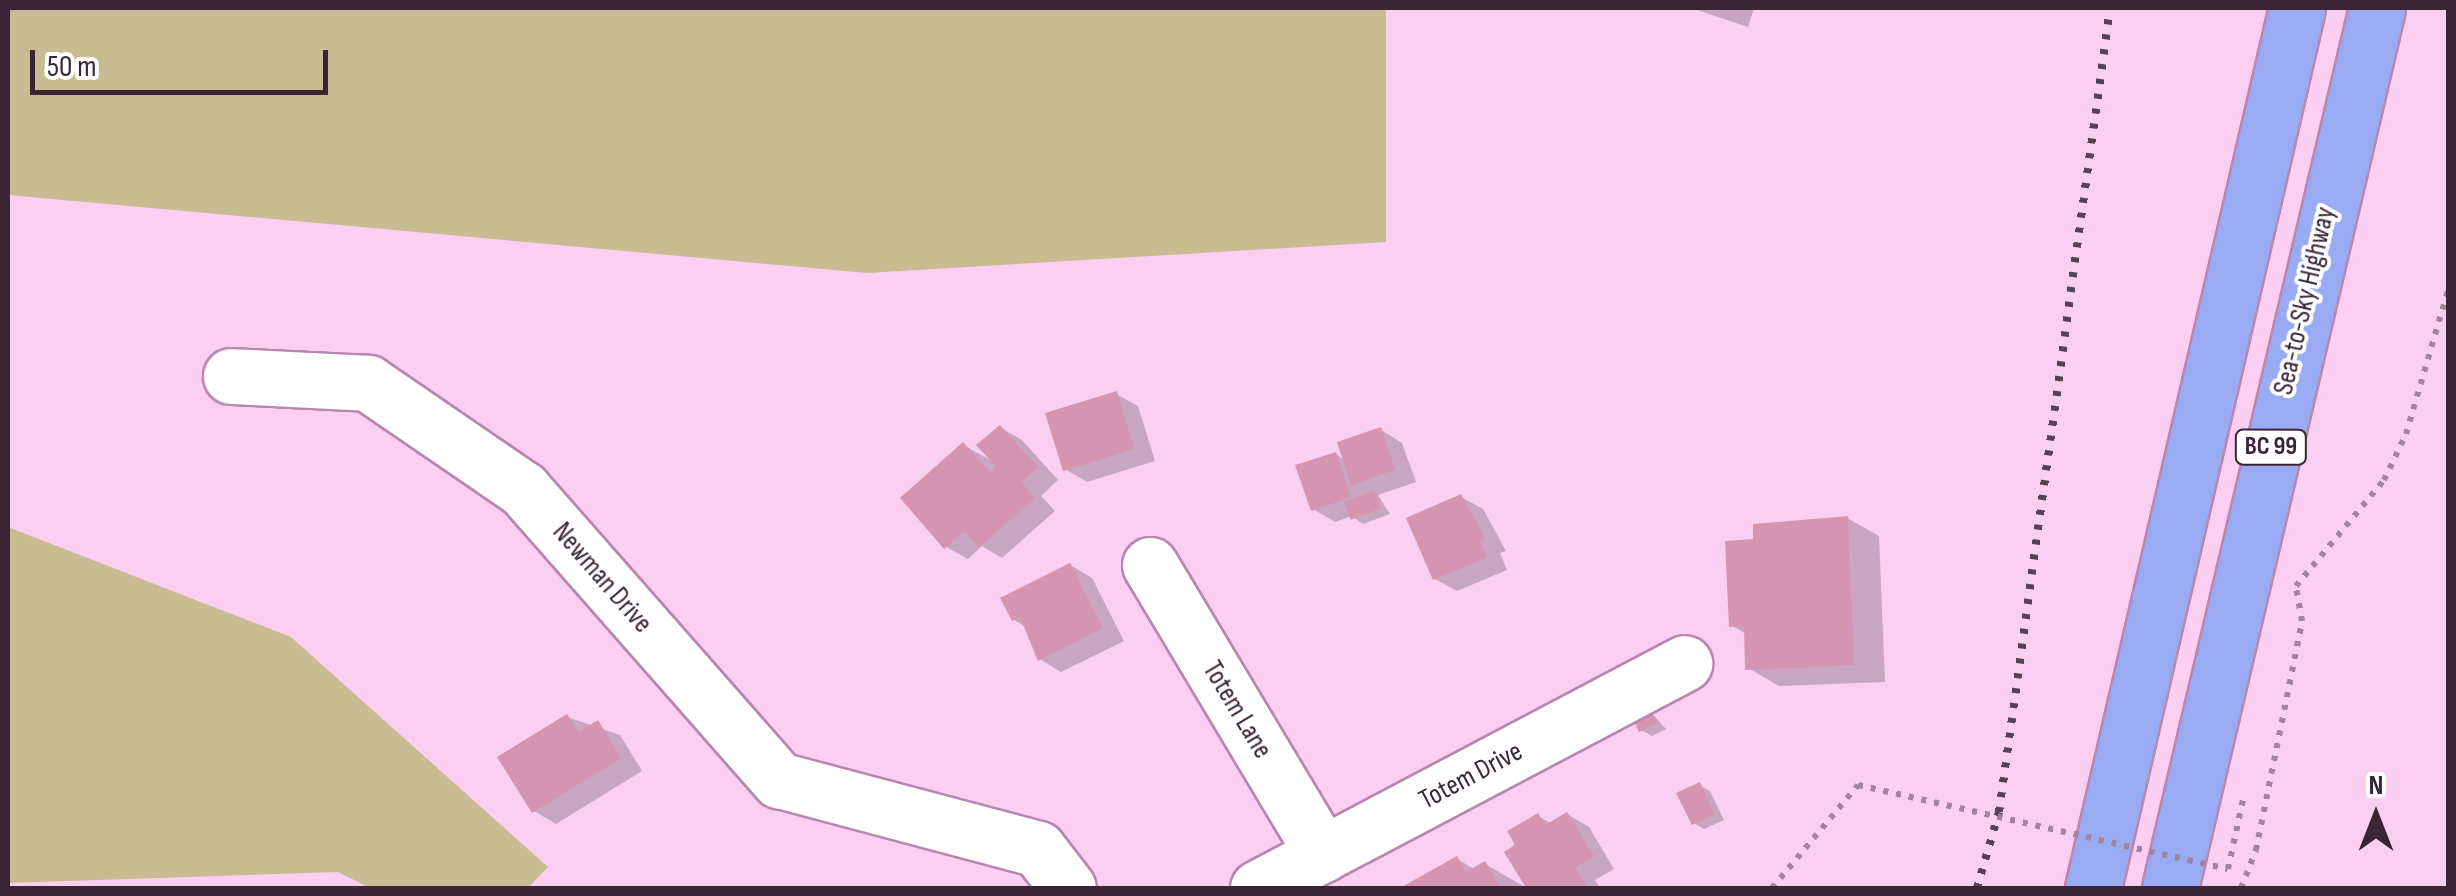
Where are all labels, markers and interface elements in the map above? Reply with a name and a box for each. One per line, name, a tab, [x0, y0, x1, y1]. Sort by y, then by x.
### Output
scale bar	[35, 30, 332, 92]
text: 50 m	[47, 49, 96, 85]
street label: Sea-to-Sky Highway	[2267, 204, 2343, 398]
road number: BC 99	[2234, 427, 2308, 467]
street label: Newman Drive	[545, 516, 659, 640]
street label: Totem Lane	[1195, 655, 1279, 765]
street label: Totem Drive	[1414, 735, 1528, 817]
north arrow	[2326, 766, 2426, 866]
text: N	[2369, 769, 2383, 802]

